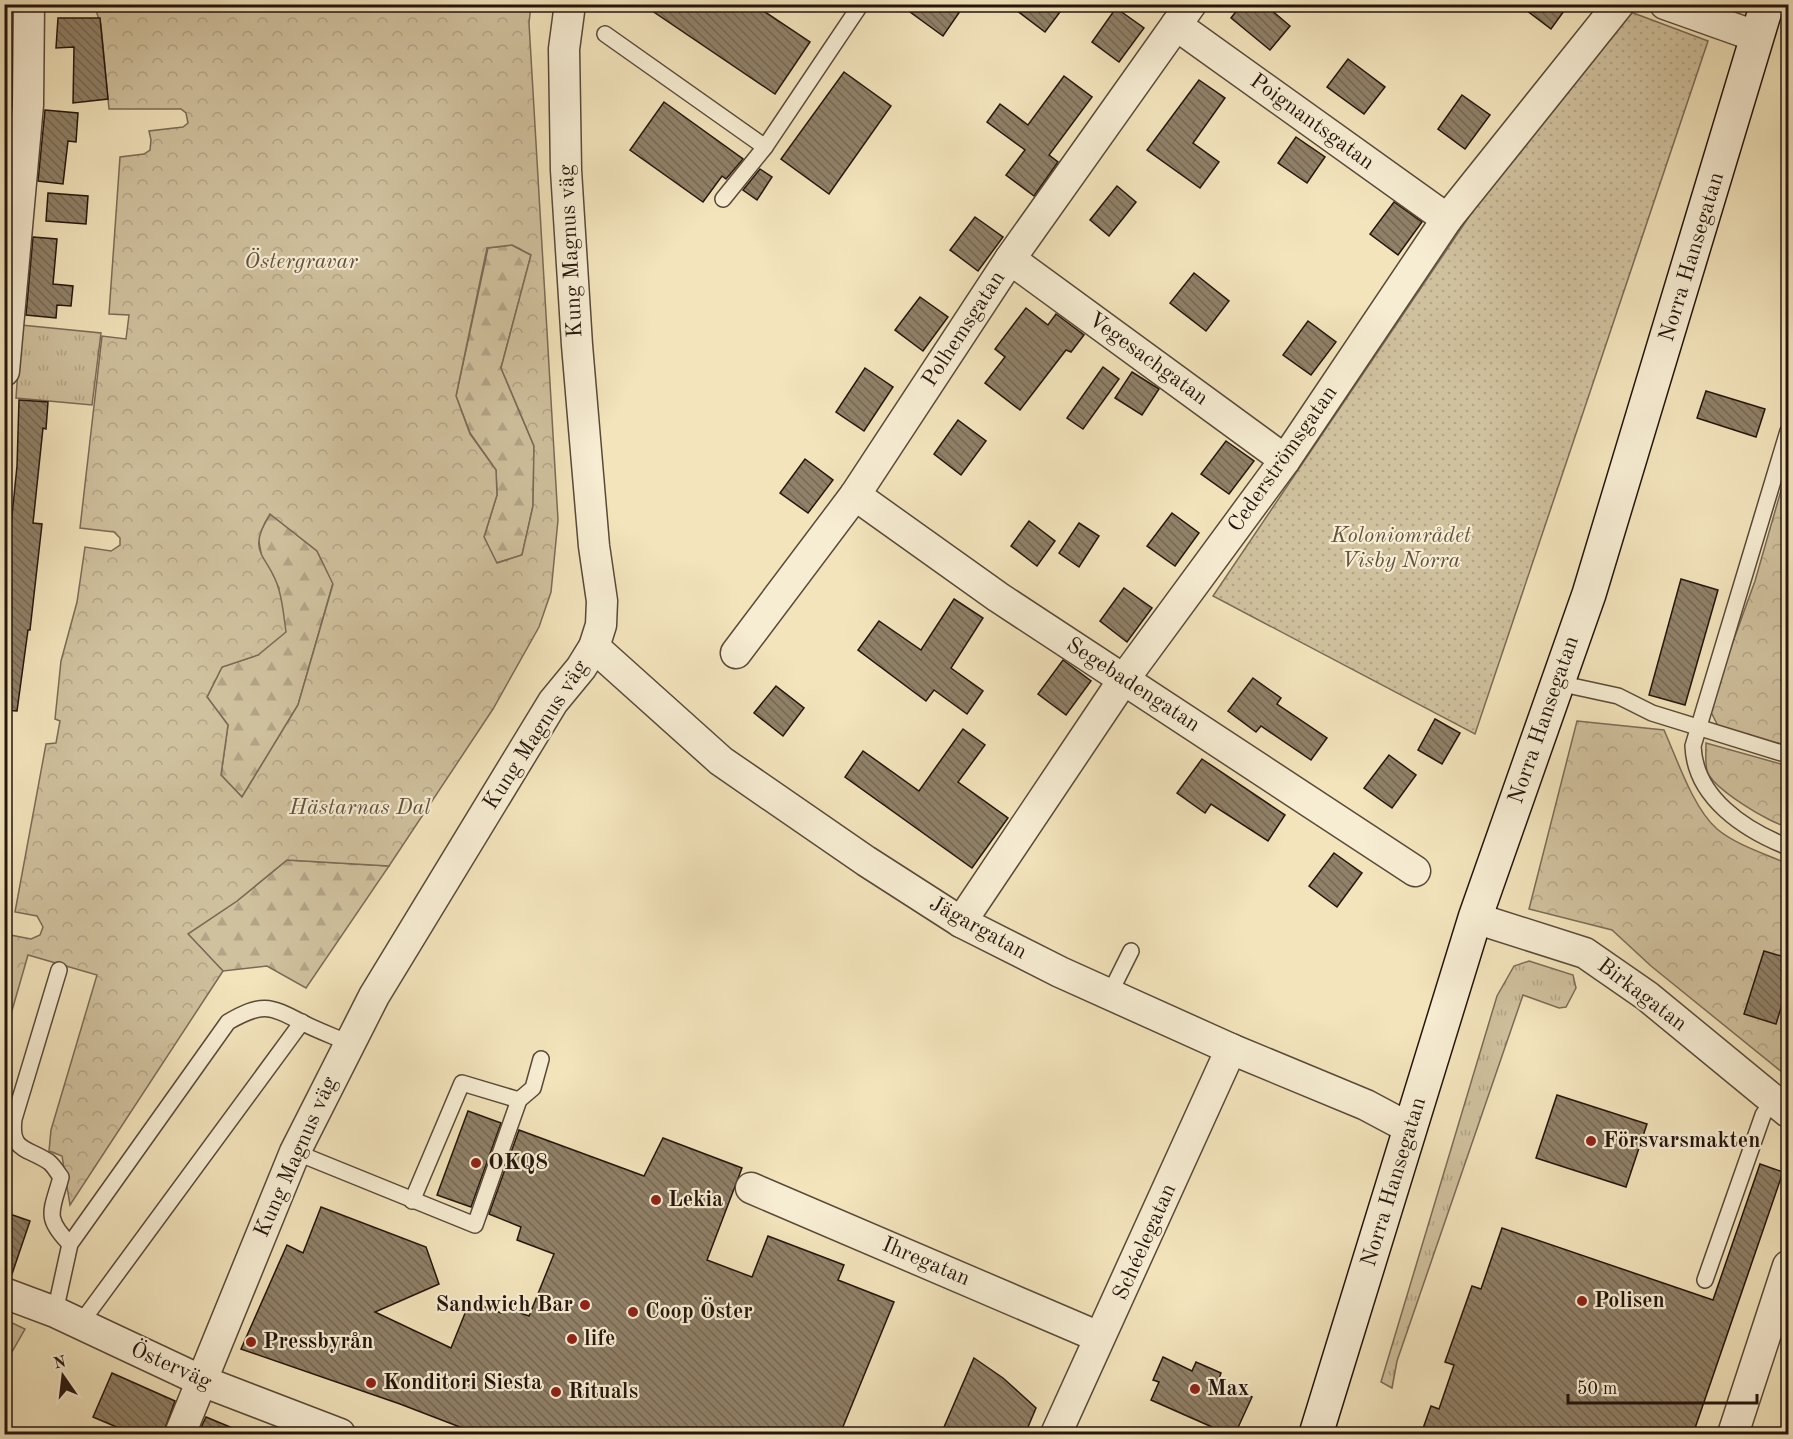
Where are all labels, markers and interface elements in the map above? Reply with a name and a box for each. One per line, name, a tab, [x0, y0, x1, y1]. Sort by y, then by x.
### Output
street label: Poignantsgatan	[1246, 70, 1378, 174]
street label: Kung Magnus väg	[555, 164, 587, 338]
street label: Norra Hansegatan	[1656, 170, 1728, 344]
park label: Östergravar	[244, 247, 358, 273]
street label: Polhemsgatan	[919, 267, 1010, 391]
street label: Vegesachgatan	[1084, 308, 1212, 410]
street label: Cederströmsgatan	[1224, 382, 1342, 536]
park label: Koloniområdet Visby Norra	[1330, 525, 1472, 572]
street label: Norra Hansegatan	[1505, 633, 1583, 807]
street label: Segebadengatan	[1062, 634, 1204, 736]
street label: Kung Magnus väg	[480, 656, 592, 814]
park label: Hästarnas Dal	[288, 797, 431, 819]
street label: Jägargatan	[926, 892, 1031, 964]
street label: Birkagatan	[1593, 954, 1691, 1036]
street label: Kung Magnus väg	[251, 1073, 341, 1241]
street label: Norra Hansegatan	[1358, 1095, 1430, 1269]
place label: Försvarsmakten	[1603, 1130, 1760, 1152]
marker: Försvarsmakten	[1584, 1134, 1598, 1148]
place label: OKQ8	[488, 1152, 548, 1174]
marker: OKQ8	[469, 1156, 483, 1170]
street label: Schéelegatan	[1110, 1180, 1180, 1303]
place label: Lekia	[668, 1189, 723, 1211]
marker: Lekia	[649, 1193, 663, 1207]
street label: Ihregatan	[879, 1234, 973, 1290]
place label: Polisen	[1594, 1290, 1665, 1312]
place label: Sandwich Bar	[435, 1294, 573, 1316]
marker: Polisen	[1575, 1294, 1589, 1308]
place label: Coop Öster	[645, 1297, 753, 1323]
marker: Sandwich Bar	[578, 1298, 592, 1312]
marker: Coop Öster	[626, 1305, 640, 1319]
place label: life	[584, 1328, 615, 1350]
place label: Pressbyrån	[263, 1331, 373, 1353]
marker: life	[565, 1332, 579, 1346]
marker: Pressbyrån	[244, 1335, 258, 1349]
street label: Österväg	[127, 1336, 216, 1394]
north arrow	[33, 1346, 93, 1406]
text: N	[52, 1354, 68, 1373]
scale bar	[1568, 1367, 1757, 1405]
place label: Konditori Siesta	[383, 1372, 542, 1394]
marker: Konditori Siesta	[364, 1376, 378, 1390]
place label: Max	[1207, 1378, 1249, 1400]
text: 50 m	[1577, 1380, 1617, 1398]
place label: Rituals	[568, 1381, 638, 1403]
marker: Max	[1188, 1382, 1202, 1396]
marker: Rituals	[549, 1385, 563, 1399]

